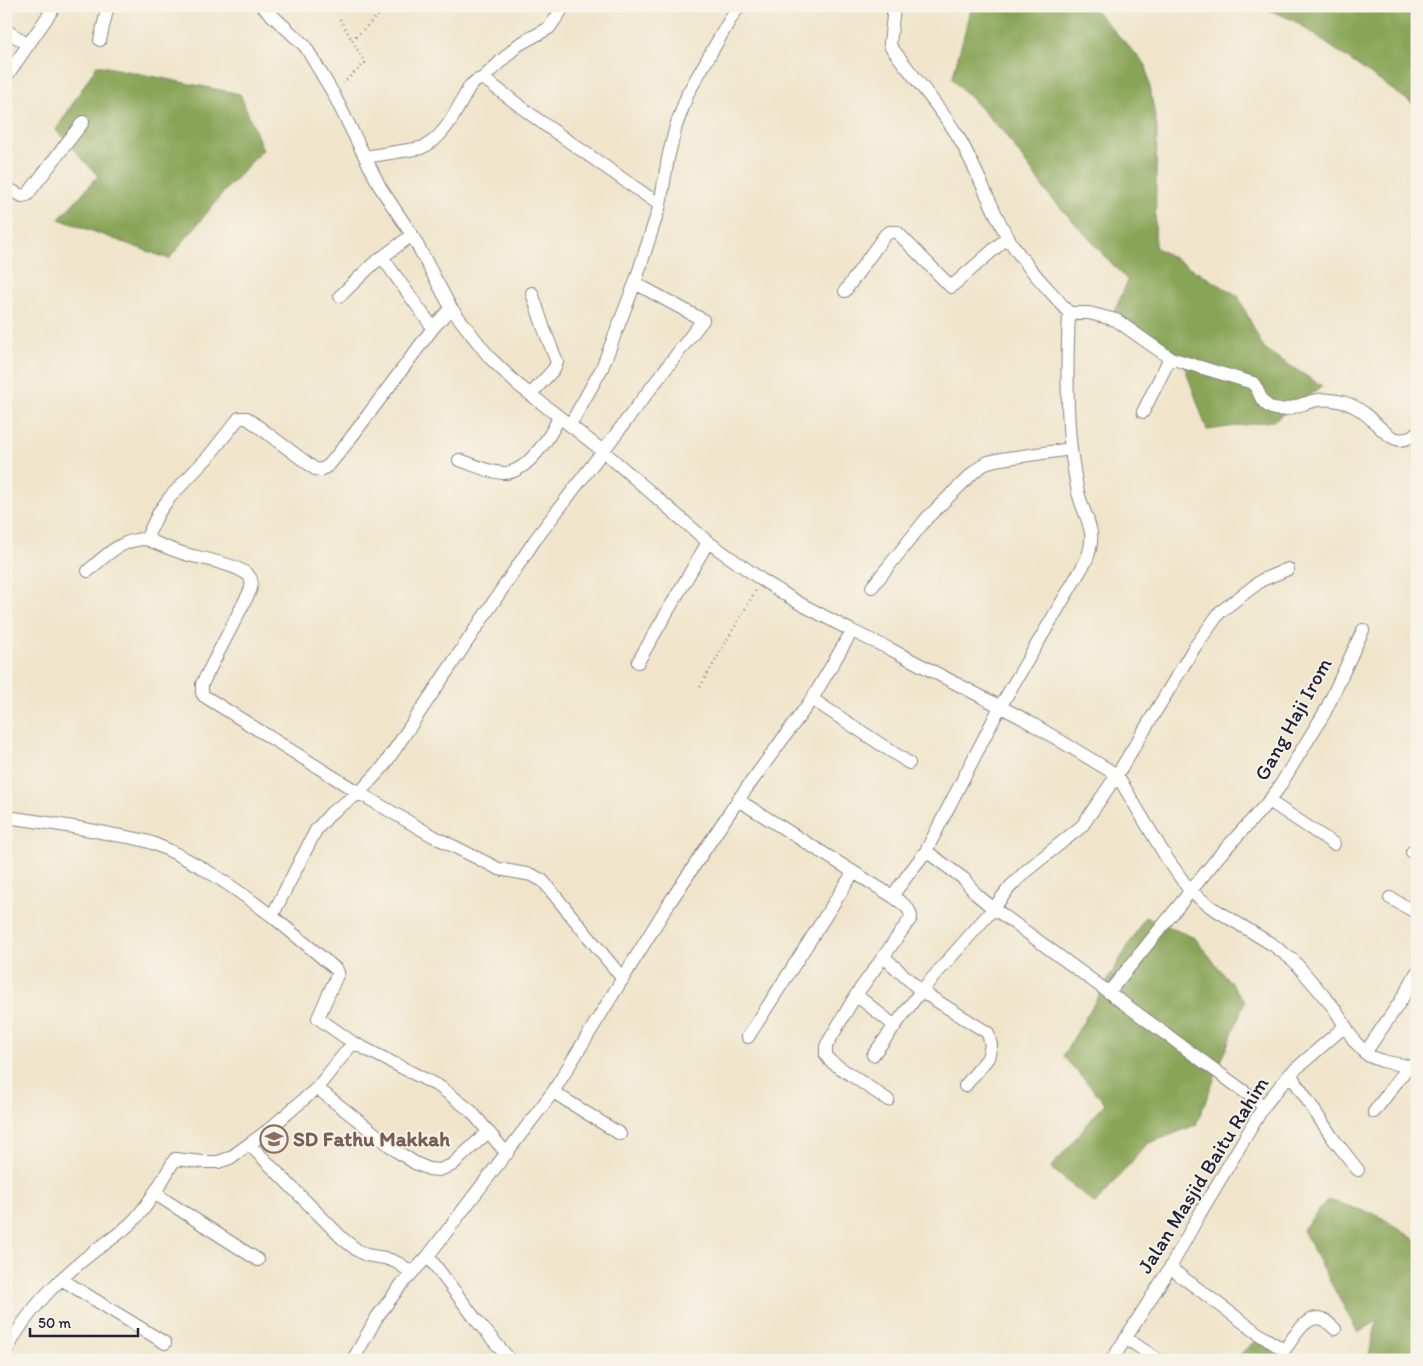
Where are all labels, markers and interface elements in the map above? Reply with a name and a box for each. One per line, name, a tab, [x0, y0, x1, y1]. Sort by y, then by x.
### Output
street label: Gang Haji Irom	[1249, 653, 1337, 785]
street label: Jalan Masjid Baitu Rahim	[1132, 1072, 1273, 1278]
school or university icon: SD Fathu Makkah	[259, 1124, 289, 1154]
place label: SD Fathu Makkah	[293, 1126, 450, 1151]
scale bar	[30, 1306, 138, 1338]
text: 50 m	[38, 1314, 71, 1332]

